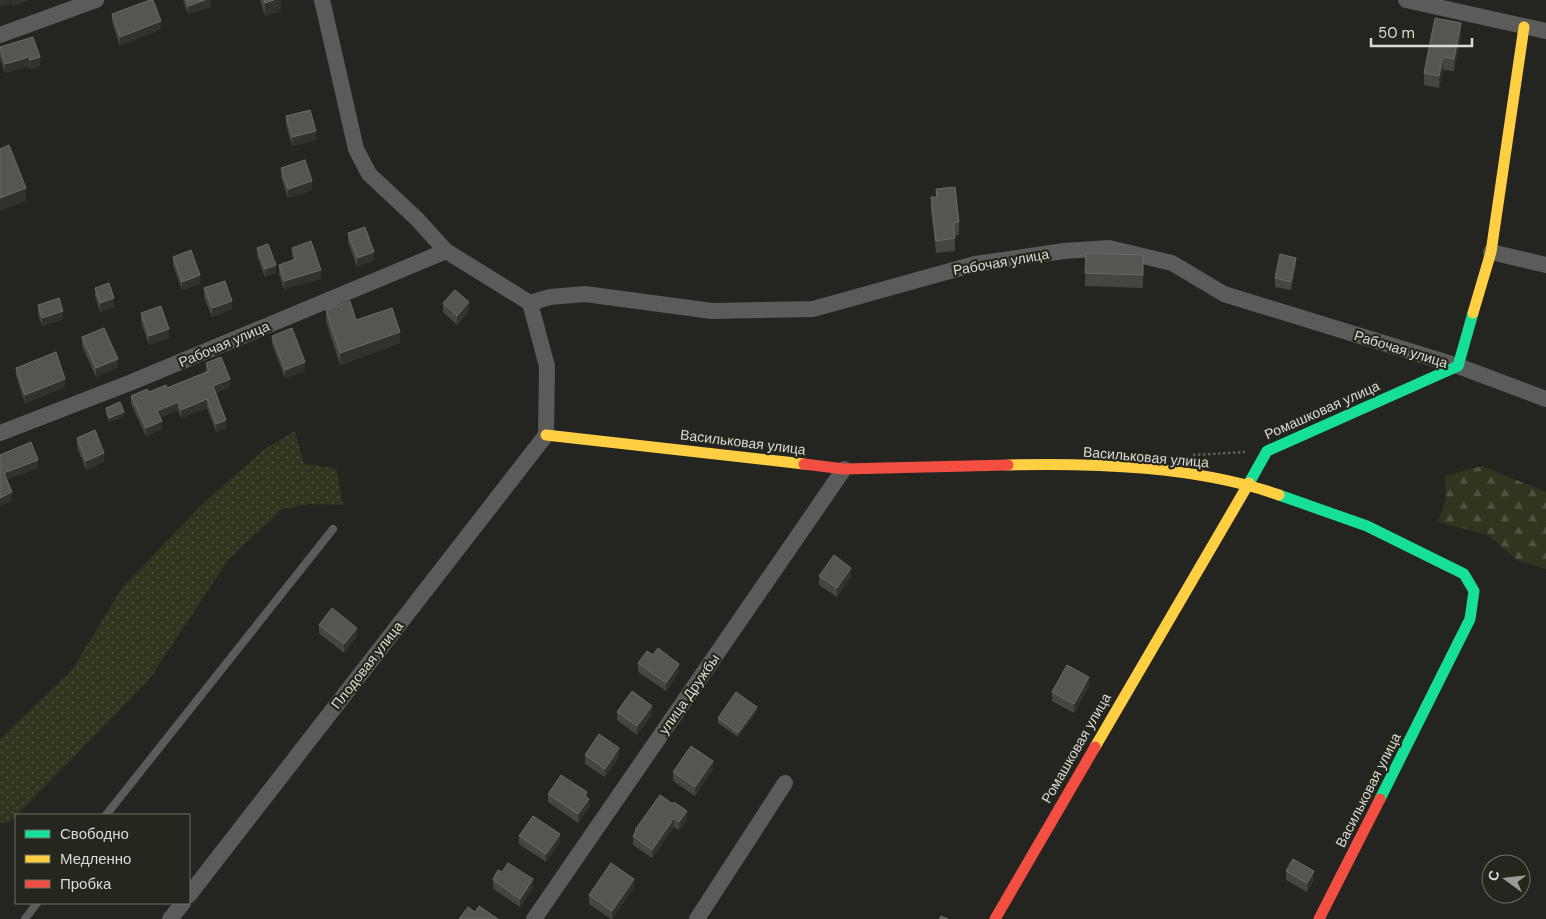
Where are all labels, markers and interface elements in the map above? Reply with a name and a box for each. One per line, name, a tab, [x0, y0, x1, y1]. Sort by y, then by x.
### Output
scale bar	[1371, 15, 1472, 47]
text: 50 m	[1378, 23, 1415, 43]
street label: Рабочая улица	[952, 245, 1051, 279]
street label: Рабочая улица	[176, 317, 272, 371]
street label: Рабочая улица	[1352, 326, 1450, 372]
street label: Ромашковая улица	[1262, 376, 1383, 443]
street label: Васильковая улица	[679, 425, 807, 459]
street label: Васильковая улица	[1082, 443, 1210, 471]
street label: Плодовая улица	[327, 617, 407, 713]
street label: улица Дружбы	[655, 650, 723, 738]
street label: Ромашковая улица	[1037, 690, 1115, 806]
street label: Васильковая улица	[1331, 729, 1405, 850]
legend	[15, 814, 190, 904]
text: Свободно	[60, 824, 129, 844]
text: Медленно	[60, 849, 131, 869]
north arrow	[1481, 854, 1531, 904]
text: С	[1483, 868, 1503, 883]
text: Пробка	[60, 874, 112, 894]

